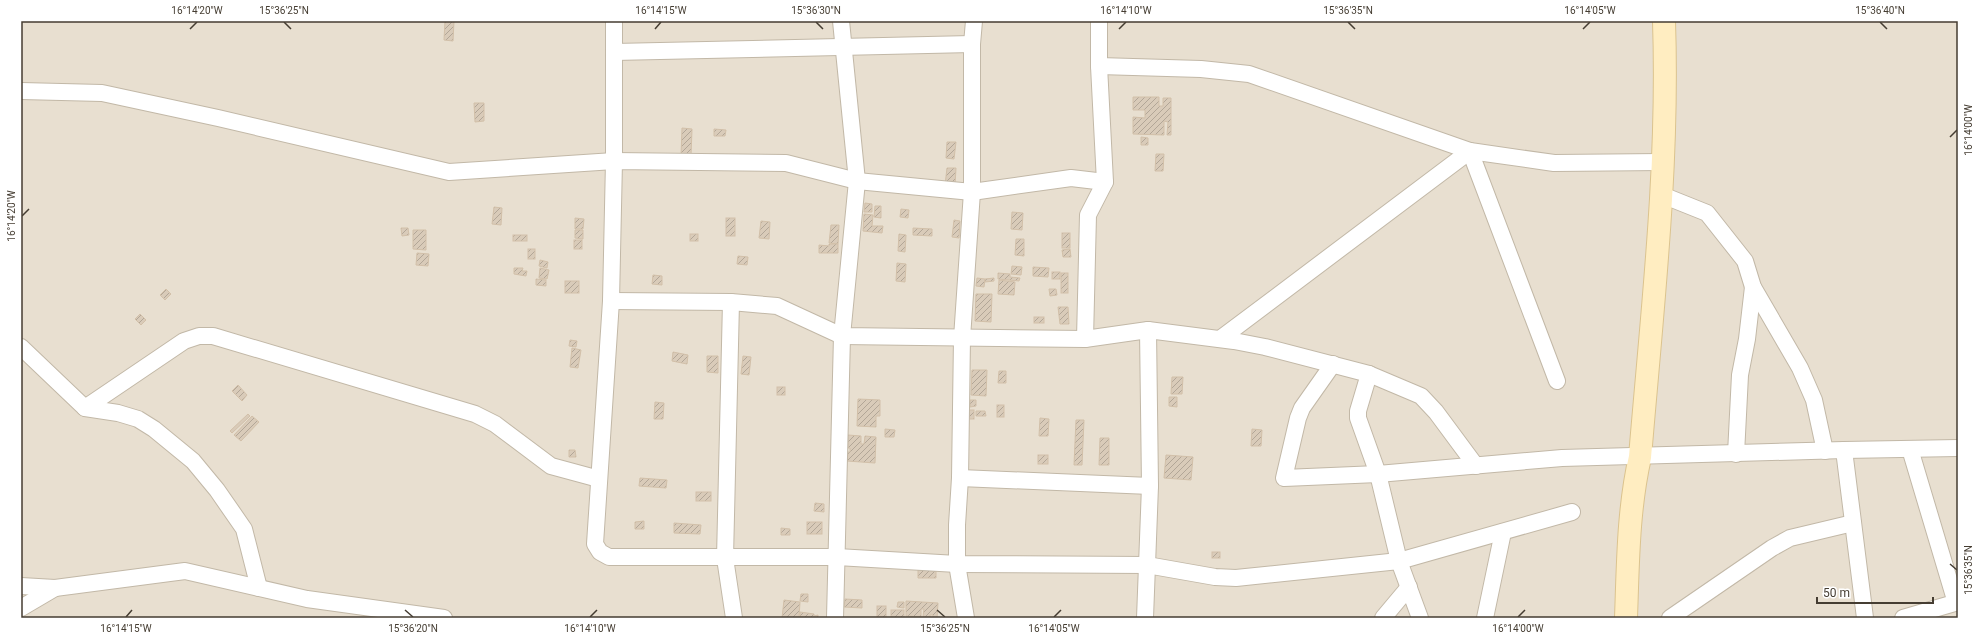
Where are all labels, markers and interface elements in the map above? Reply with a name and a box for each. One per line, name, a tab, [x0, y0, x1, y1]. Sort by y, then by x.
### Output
text: 16°14'20"W	[171, 5, 223, 16]
text: 15°36'25"N	[259, 5, 309, 16]
text: 16°14'15"W	[635, 5, 687, 16]
text: 15°36'30"N	[791, 5, 841, 16]
text: 16°14'10"W	[1100, 5, 1152, 16]
text: 15°36'35"N	[1323, 5, 1373, 16]
text: 16°14'05"W	[1564, 5, 1616, 16]
text: 15°36'40"N	[1855, 5, 1905, 16]
text: 16°14'00"W	[1963, 104, 1974, 156]
text: 16°14'20"W	[6, 190, 17, 242]
text: 15°36'35"N	[1963, 545, 1974, 595]
scale bar	[1817, 579, 1933, 605]
text: 50 m	[1823, 586, 1850, 600]
text: 16°14'15"W	[100, 623, 152, 634]
text: 15°36'20"N	[388, 623, 438, 634]
text: 16°14'10"W	[564, 623, 616, 634]
text: 15°36'25"N	[920, 623, 970, 634]
text: 16°14'05"W	[1028, 623, 1080, 634]
text: 16°14'00"W	[1492, 623, 1544, 634]

